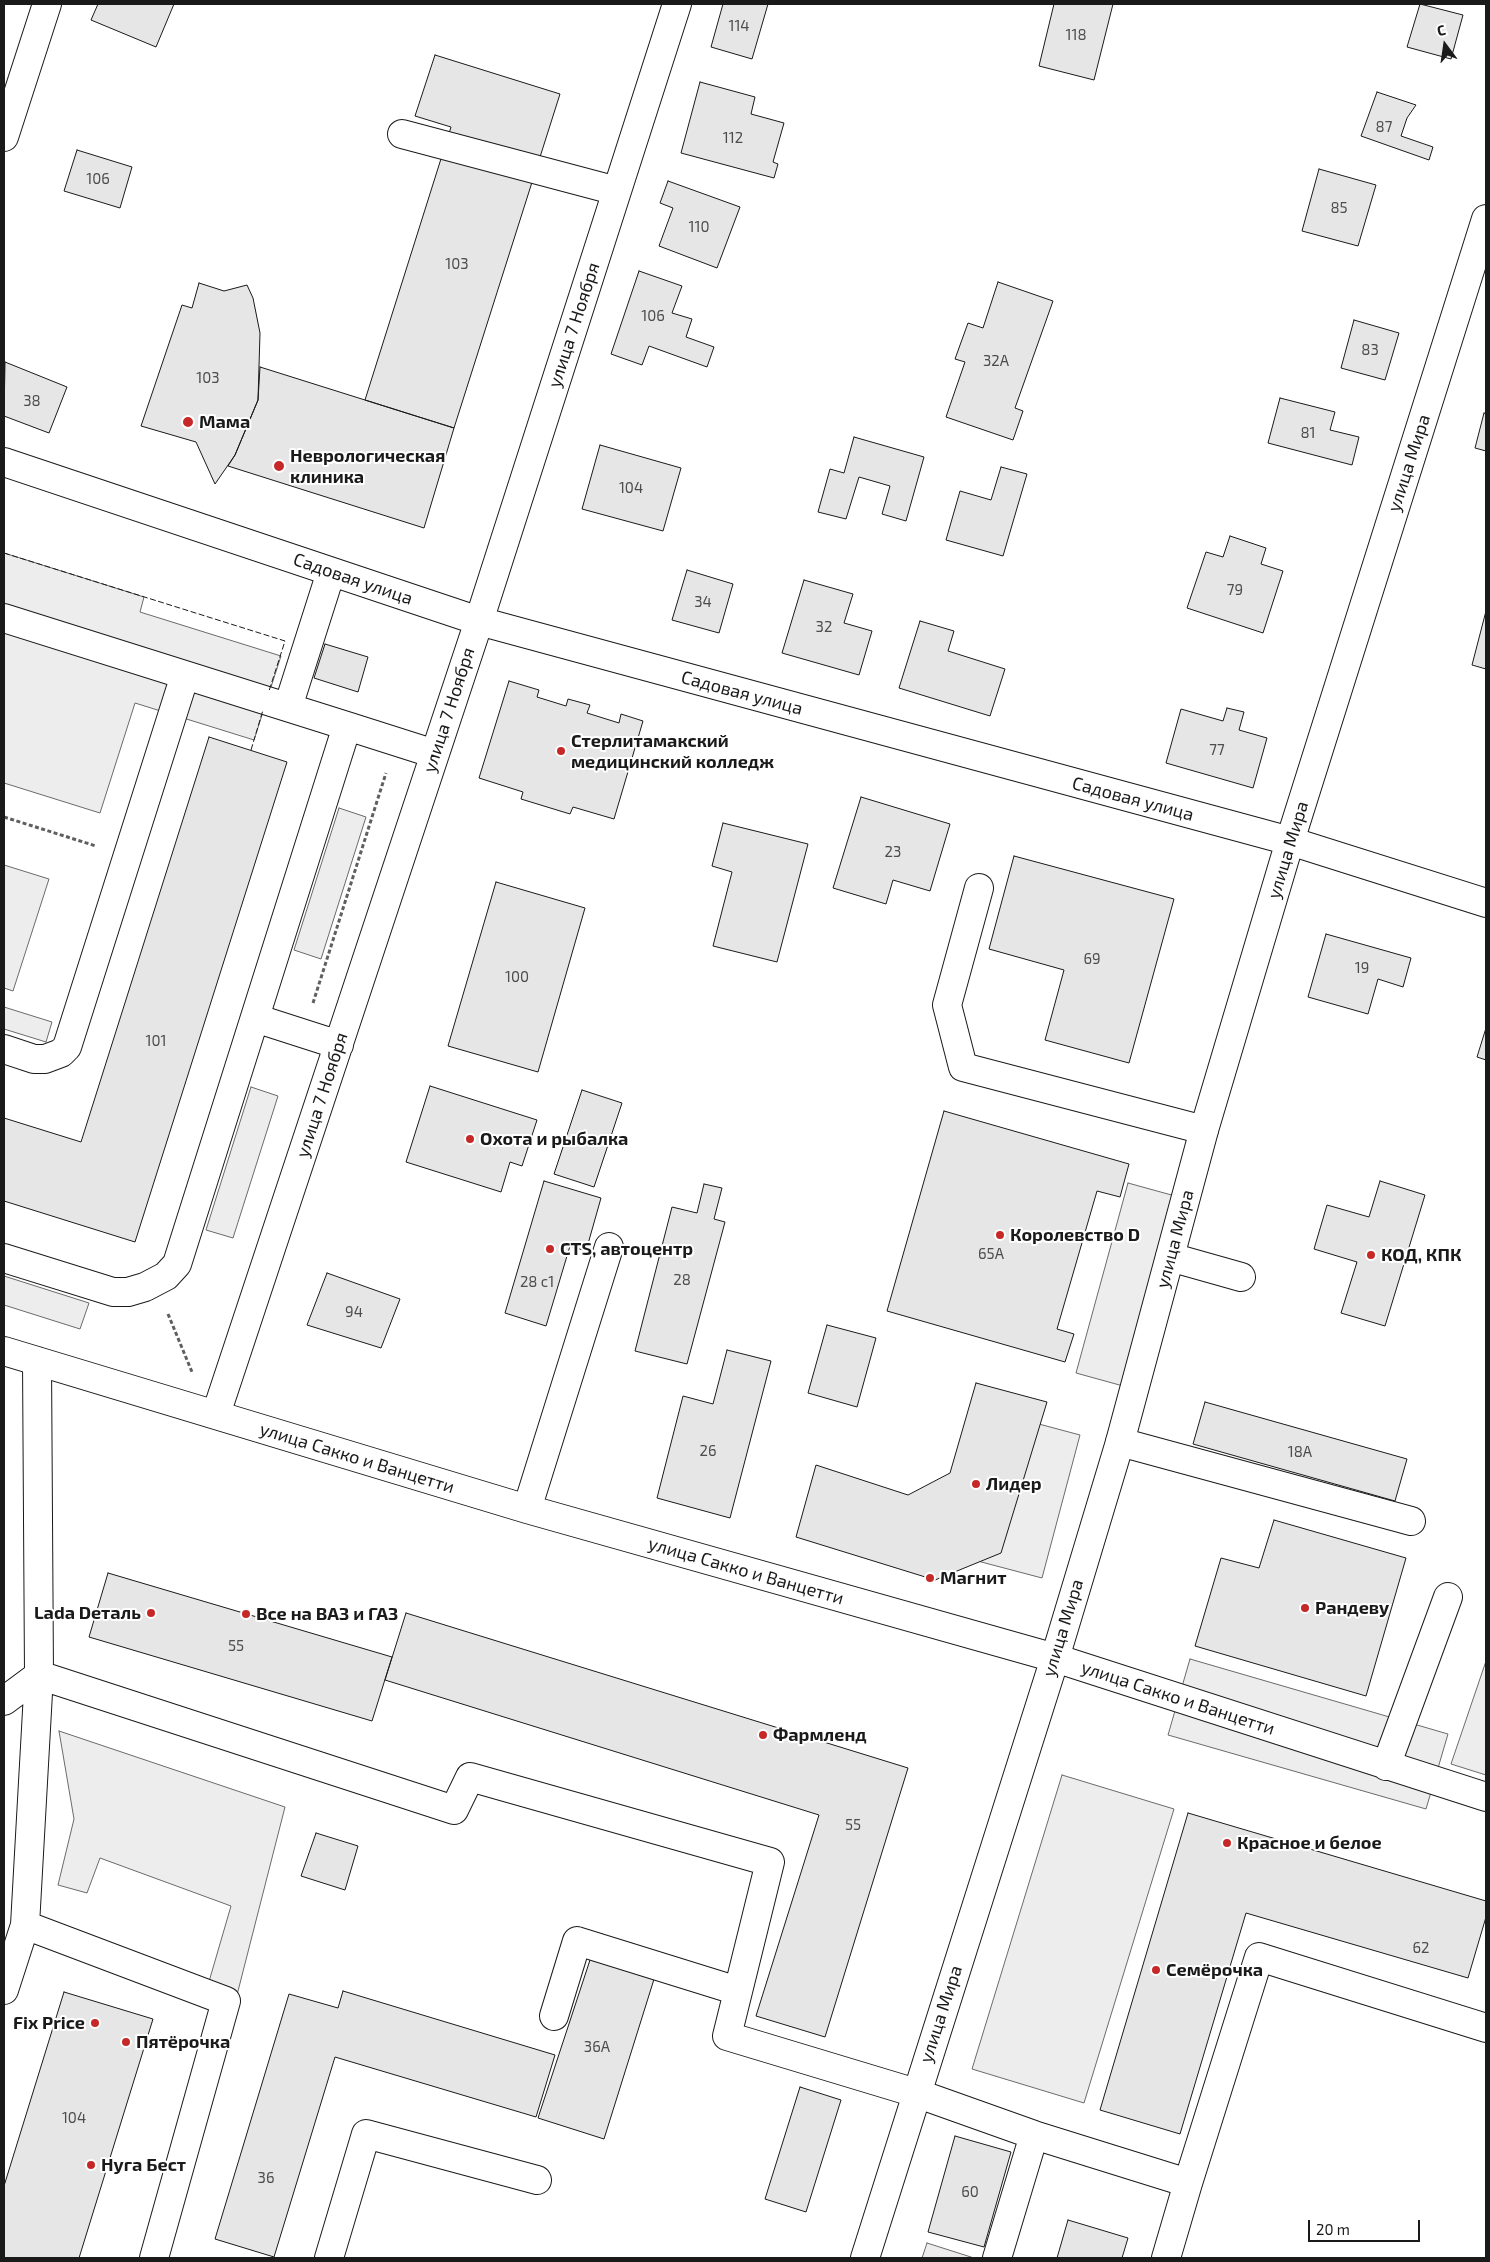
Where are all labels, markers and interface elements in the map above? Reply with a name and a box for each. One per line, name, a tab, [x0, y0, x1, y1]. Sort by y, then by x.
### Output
house number: 114	[728, 17, 750, 35]
north arrow	[1420, 20, 1470, 70]
text: С	[1435, 21, 1447, 39]
house number: 118	[1065, 26, 1087, 44]
house number: 87	[1376, 118, 1392, 136]
house number: 112	[723, 129, 743, 147]
house number: 106	[86, 170, 110, 188]
house number: 85	[1330, 199, 1348, 217]
house number: 110	[689, 218, 709, 236]
house number: 103	[445, 255, 469, 273]
street label: улица 7 Ноября	[544, 260, 604, 390]
house number: 106	[641, 307, 665, 325]
house number: 83	[1361, 341, 1379, 359]
house number: 32А	[983, 352, 1009, 370]
house number: 103	[196, 369, 220, 387]
house number: 38	[23, 392, 41, 410]
place label: Мама	[199, 411, 250, 433]
street label: улица Мира	[1383, 412, 1435, 514]
marker: Мама	[181, 415, 195, 429]
house number: 81	[1300, 424, 1316, 442]
place label: Неврологическая клиника	[290, 445, 445, 488]
marker: Неврологическая клиника	[272, 459, 286, 473]
house number: 104	[619, 479, 643, 497]
street label: Садовая улица	[290, 548, 416, 610]
house number: 79	[1227, 581, 1243, 599]
house number: 34	[694, 593, 712, 611]
house number: 32	[816, 618, 832, 636]
street label: улица 7 Ноября	[419, 645, 479, 775]
street label: Садовая улица	[679, 666, 805, 720]
place label: Стерлитамакский медицинский колледж	[571, 730, 774, 772]
house number: 77	[1209, 741, 1225, 759]
marker: Стерлитамакский медицинский колледж	[555, 745, 567, 757]
street label: Садовая улица	[1070, 772, 1196, 826]
street label: улица Мира	[1263, 799, 1313, 901]
house number: 23	[885, 843, 901, 861]
house number: 69	[1083, 950, 1101, 968]
house number: 19	[1355, 959, 1369, 977]
house number: 100	[505, 968, 529, 986]
street label: улица 7 Ноября	[292, 1030, 352, 1160]
house number: 101	[146, 1032, 166, 1050]
place label: Охота и рыбалка	[480, 1128, 628, 1150]
marker: Охота и рыбалка	[464, 1133, 476, 1145]
street label: улица Мира	[1151, 1187, 1199, 1291]
place label: Королевство D	[1010, 1224, 1140, 1246]
marker: Королевство D	[994, 1229, 1006, 1241]
place label: СTS, автоцентр	[560, 1238, 693, 1260]
marker: СTS, автоцентр	[544, 1243, 556, 1255]
place label: КОД, КПК	[1381, 1244, 1461, 1266]
house number: 65А	[978, 1245, 1004, 1263]
marker: КОД, КПК	[1365, 1249, 1377, 1261]
house number: 28	[673, 1271, 691, 1289]
house number: 28 с1	[520, 1273, 554, 1291]
house number: 94	[345, 1303, 363, 1321]
street label: улица Сакко и Ванцетти	[257, 1418, 457, 1498]
house number: 26	[699, 1442, 717, 1460]
house number: 18А	[1288, 1443, 1312, 1461]
place label: Лидер	[986, 1473, 1042, 1495]
marker: Лидер	[970, 1478, 982, 1490]
street label: улица Сакко и Ванцетти	[646, 1533, 846, 1609]
place label: Магнит	[940, 1567, 1006, 1589]
marker: Магнит	[924, 1572, 936, 1584]
street label: улица Мира	[1038, 1577, 1088, 1679]
place label: Рандеву	[1315, 1597, 1389, 1619]
place label: Lada Dеталь	[34, 1602, 141, 1624]
marker: Рандеву	[1299, 1602, 1311, 1614]
place label: Все на ВАЗ и ГАЗ	[256, 1603, 398, 1625]
marker: Lada Dеталь	[145, 1607, 157, 1619]
marker: Все на ВАЗ и ГАЗ	[240, 1608, 252, 1620]
house number: 55	[228, 1637, 244, 1655]
street label: улица Сакко и Ванцетти	[1078, 1656, 1278, 1740]
place label: Фармленд	[773, 1724, 867, 1746]
marker: Фармленд	[757, 1729, 769, 1741]
house number: 55	[845, 1816, 861, 1834]
place label: Красное и белое	[1237, 1832, 1382, 1854]
marker: Красное и белое	[1221, 1837, 1233, 1849]
house number: 62	[1412, 1939, 1430, 1957]
place label: Семёрочка	[1166, 1959, 1263, 1981]
street label: улица Мира	[915, 1963, 967, 2065]
marker: Семёрочка	[1150, 1964, 1162, 1976]
place label: Fix Price	[13, 2012, 85, 2034]
marker: Fix Price	[89, 2017, 101, 2029]
place label: Пятёрочка	[136, 2031, 230, 2053]
marker: Пятёрочка	[120, 2036, 132, 2048]
house number: 36А	[584, 2038, 610, 2056]
house number: 104	[62, 2109, 86, 2127]
place label: Нуга Бест	[101, 2154, 186, 2176]
marker: Нуга Бест	[85, 2159, 97, 2171]
house number: 36	[258, 2169, 274, 2187]
house number: 60	[961, 2183, 979, 2201]
scale bar	[1310, 2210, 1422, 2242]
text: 20 m	[1316, 2220, 1350, 2238]

